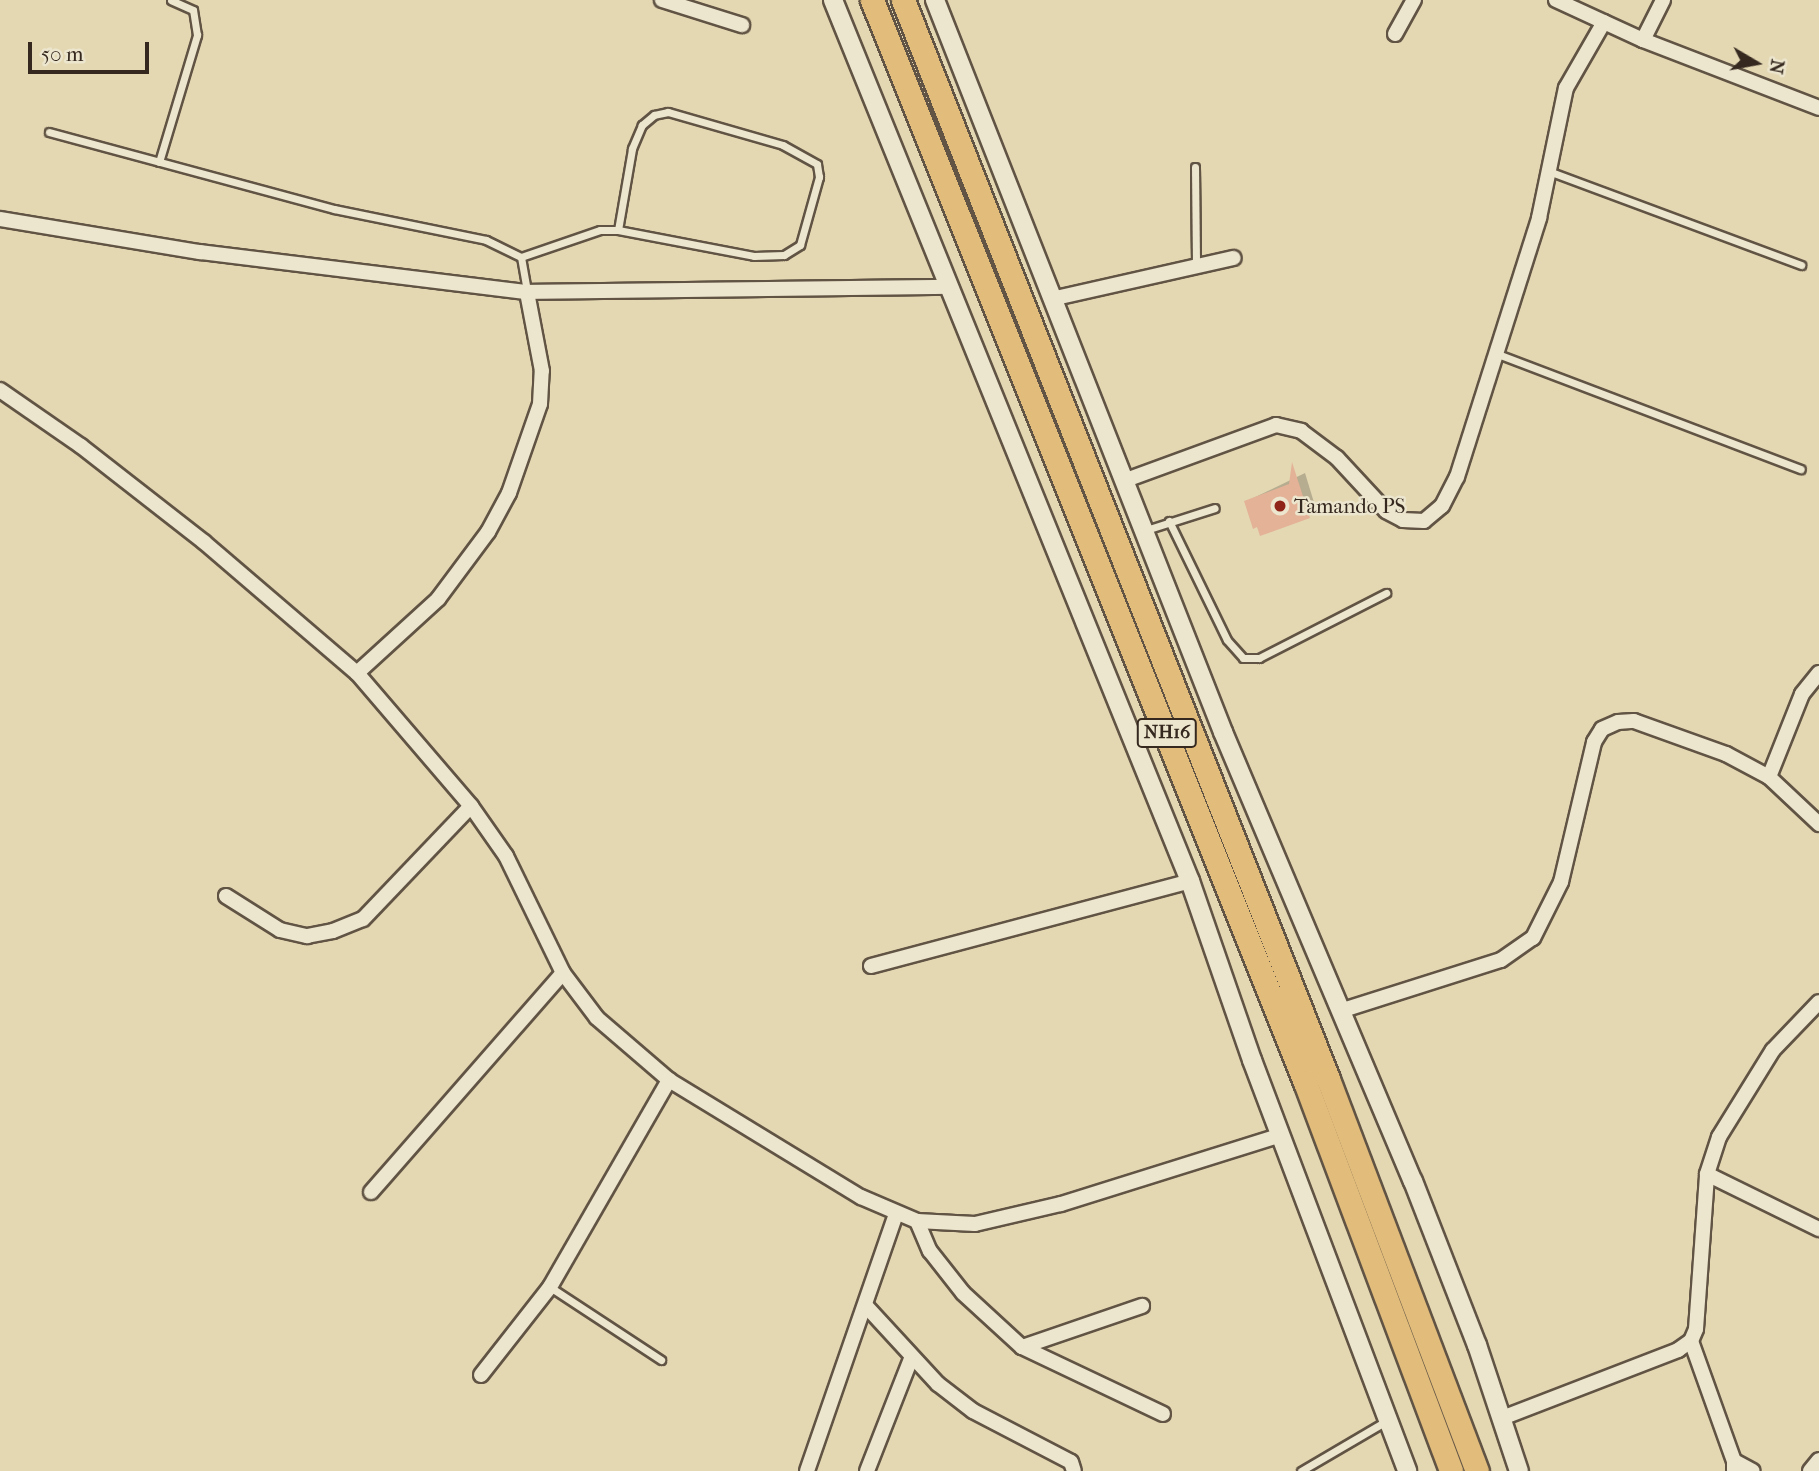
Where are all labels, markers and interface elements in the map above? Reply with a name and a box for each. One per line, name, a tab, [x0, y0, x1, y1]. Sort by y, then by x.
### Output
scale bar	[32, 28, 152, 72]
north arrow	[1721, 28, 1791, 98]
text: 50 m	[41, 42, 84, 66]
text: N	[1765, 58, 1789, 76]
place label: Tamando PS	[1294, 493, 1405, 519]
marker: Tamando PS	[1272, 498, 1288, 514]
road number: NH16	[1136, 718, 1198, 748]

